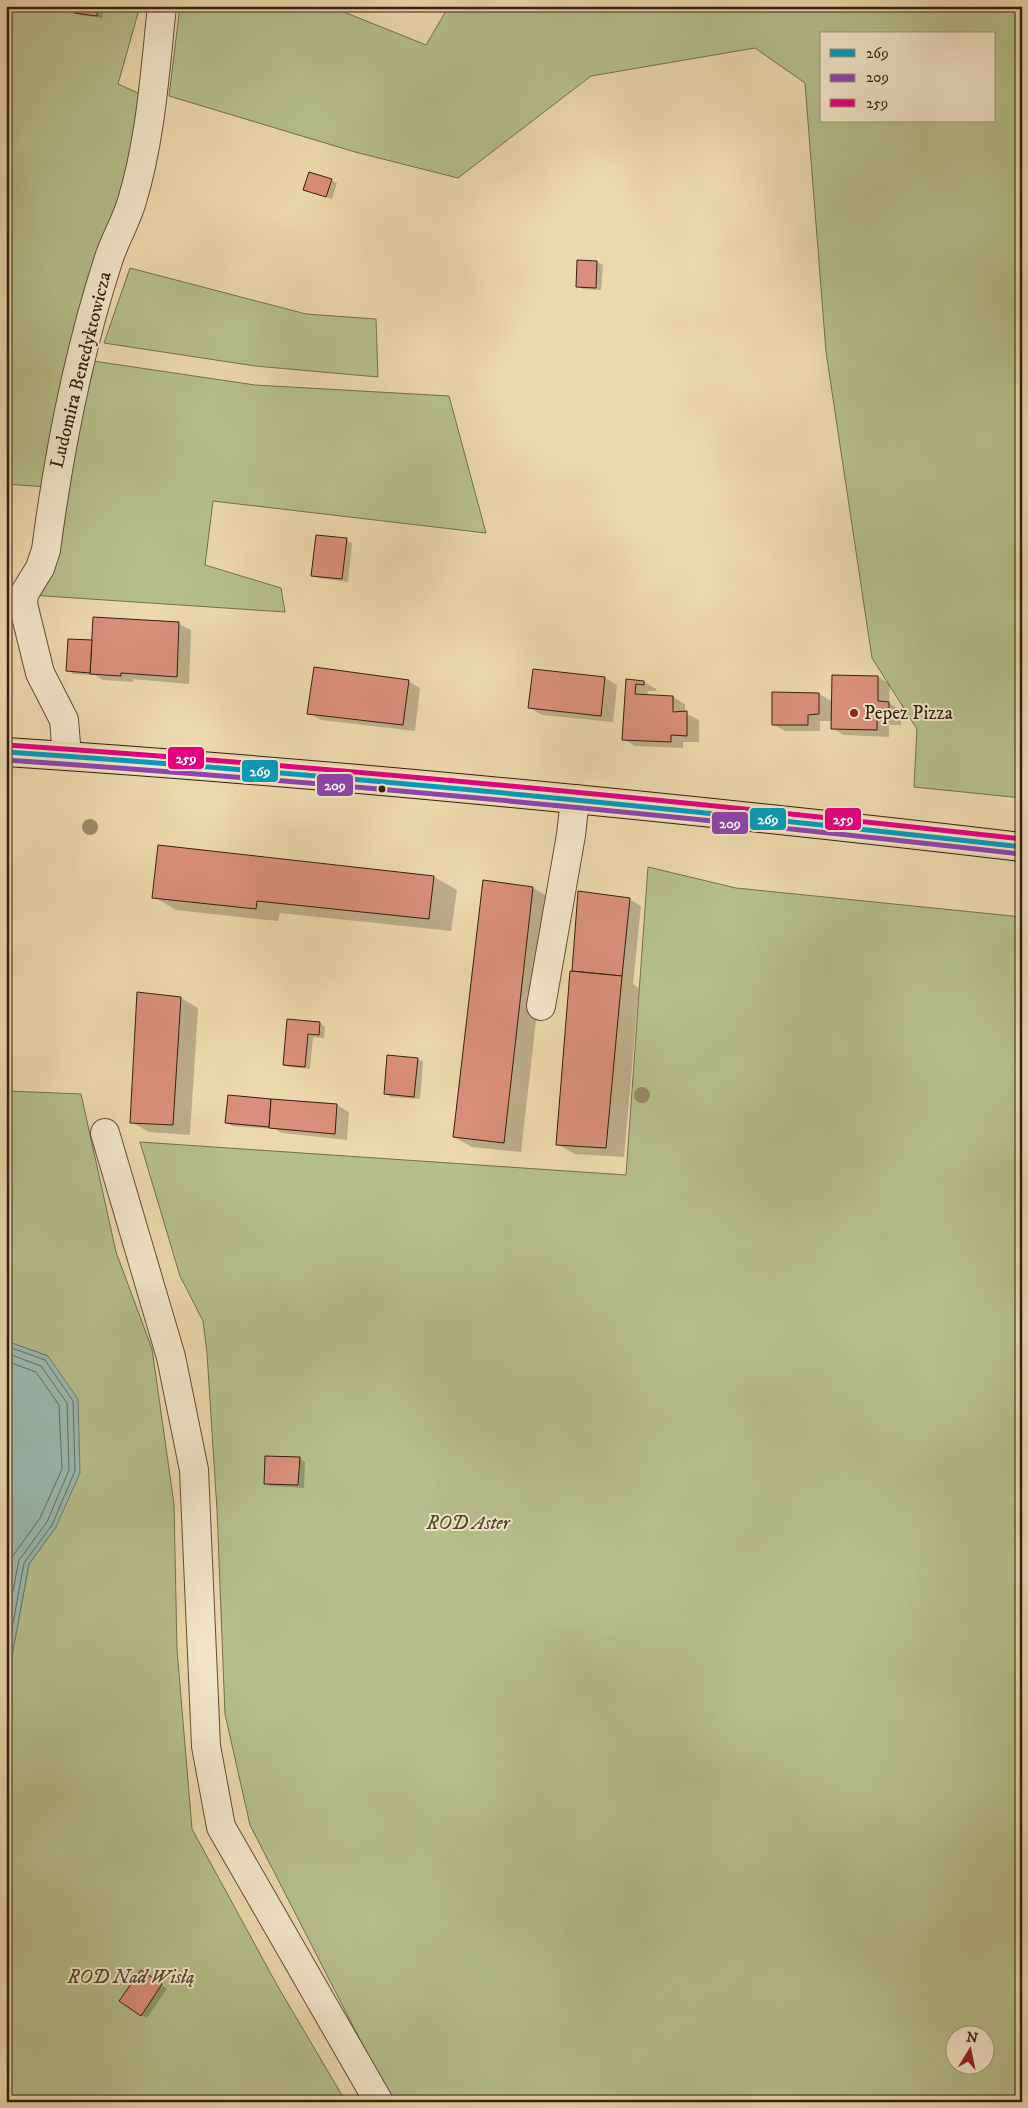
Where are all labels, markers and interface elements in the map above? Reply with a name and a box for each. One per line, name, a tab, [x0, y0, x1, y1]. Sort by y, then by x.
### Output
legend	[820, 32, 996, 122]
text: 269	[866, 44, 889, 63]
text: 209	[866, 68, 889, 87]
text: 259	[866, 94, 888, 113]
street label: Ludomira Benedyktowicza	[45, 269, 117, 471]
place label: Pepez Pizza	[864, 702, 953, 725]
marker: Pepez Pizza	[848, 707, 860, 719]
line badge: 259	[167, 746, 205, 770]
text: 259	[176, 750, 196, 768]
line badge: 269	[241, 759, 279, 783]
text: 269	[249, 763, 271, 781]
line badge: 209	[316, 773, 354, 797]
text: 209	[324, 777, 346, 795]
unlabelled marker	[377, 784, 387, 794]
line badge: 269	[749, 807, 787, 831]
line badge: 259	[824, 807, 862, 831]
line badge: 209	[711, 811, 749, 835]
text: 269	[757, 811, 779, 829]
text: 259	[833, 811, 853, 829]
text: 209	[719, 815, 741, 833]
park label: ROD Aster	[426, 1512, 512, 1535]
park label: ROD Nad Wisłą	[67, 1966, 194, 1989]
north arrow	[946, 2026, 996, 2076]
text: N	[965, 2028, 980, 2048]

